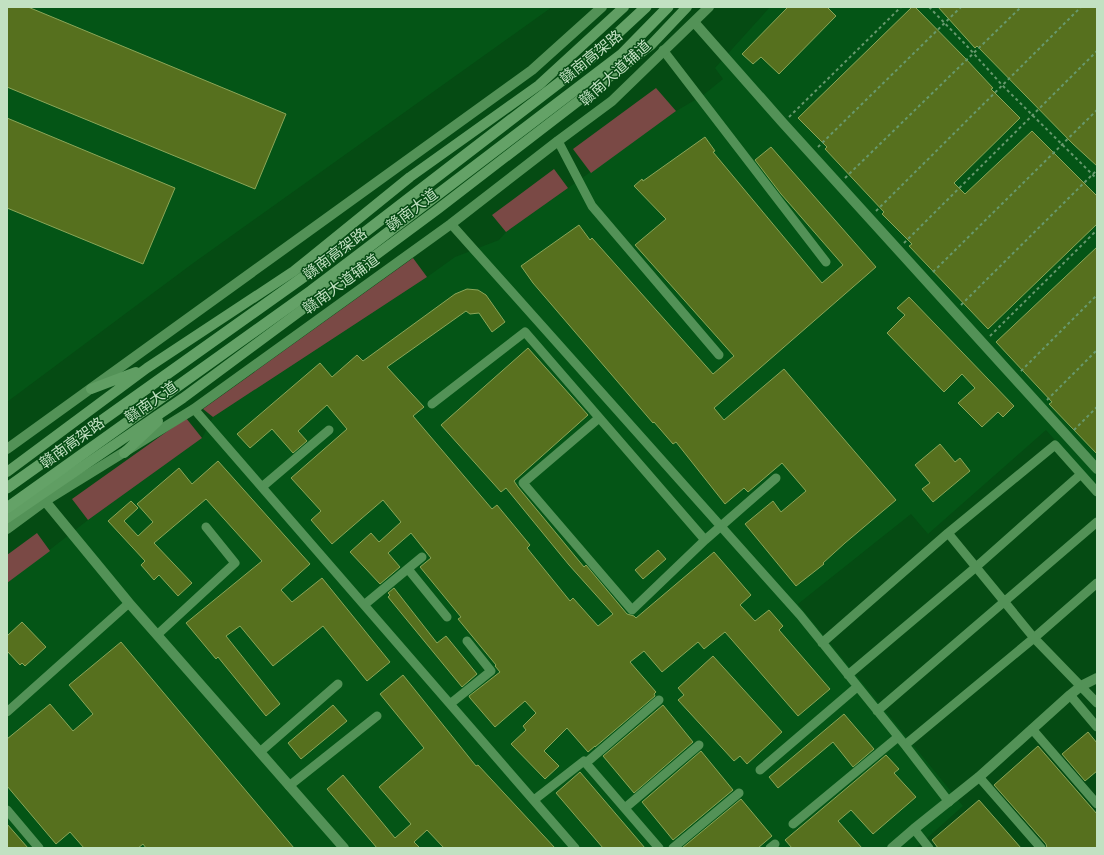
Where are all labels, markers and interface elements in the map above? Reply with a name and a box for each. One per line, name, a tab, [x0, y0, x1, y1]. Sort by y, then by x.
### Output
street label: 赣南高架路	[554, 24, 627, 89]
street label: 赣南大道辅道	[574, 34, 656, 111]
street label: 赣南大道	[381, 182, 443, 237]
street label: 赣南高架路	[298, 222, 372, 285]
street label: 赣南大道辅道	[298, 248, 384, 319]
street label: 赣南大道	[120, 375, 182, 428]
street label: 赣南高架路	[35, 411, 109, 474]

